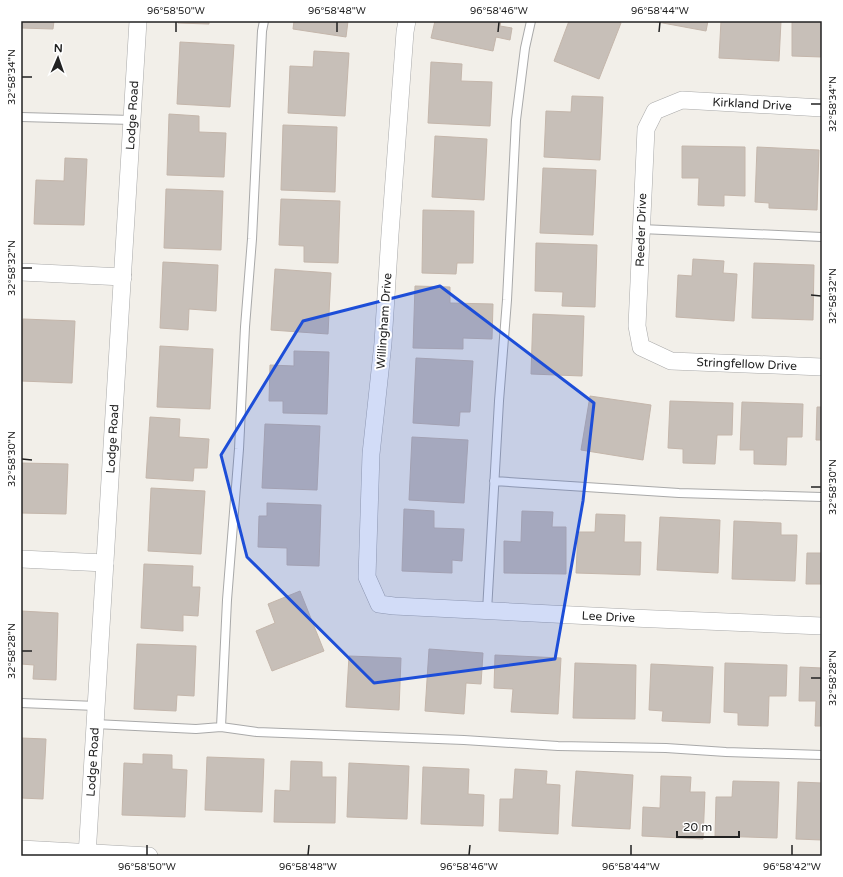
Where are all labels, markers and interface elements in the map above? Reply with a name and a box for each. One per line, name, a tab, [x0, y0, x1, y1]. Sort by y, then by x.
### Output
text: 96°58'50"W	[147, 5, 205, 17]
text: 96°58'48"W	[308, 5, 366, 17]
text: 96°58'46"W	[470, 5, 528, 17]
text: 96°58'44"W	[631, 5, 689, 17]
north arrow	[38, 38, 78, 78]
text: N	[54, 42, 63, 55]
text: 32°58'34"N	[6, 49, 18, 105]
text: 32°58'34"N	[827, 76, 839, 132]
street label: Lodge Road	[123, 80, 141, 150]
street label: Kirkland Drive	[712, 95, 792, 113]
street label: Reeder Drive	[633, 193, 649, 267]
text: 32°58'32"N	[6, 240, 18, 296]
text: 32°58'32"N	[827, 268, 839, 324]
street label: Willingham Drive	[374, 272, 394, 370]
street label: Stringfellow Drive	[696, 355, 798, 373]
street label: Lodge Road	[103, 404, 122, 474]
text: 32°58'30"N	[6, 431, 18, 487]
text: 32°58'30"N	[827, 459, 839, 515]
street label: Lee Drive	[581, 608, 636, 625]
text: 32°58'28"N	[6, 623, 18, 679]
text: 32°58'28"N	[827, 650, 839, 706]
street label: Lodge Road	[84, 727, 102, 797]
scale bar	[677, 813, 739, 839]
text: 20 m	[683, 820, 712, 834]
text: 96°58'50"W	[118, 861, 176, 873]
text: 96°58'48"W	[279, 861, 337, 873]
text: 96°58'46"W	[440, 861, 498, 873]
text: 96°58'44"W	[602, 861, 660, 873]
text: 96°58'42"W	[763, 861, 821, 873]

